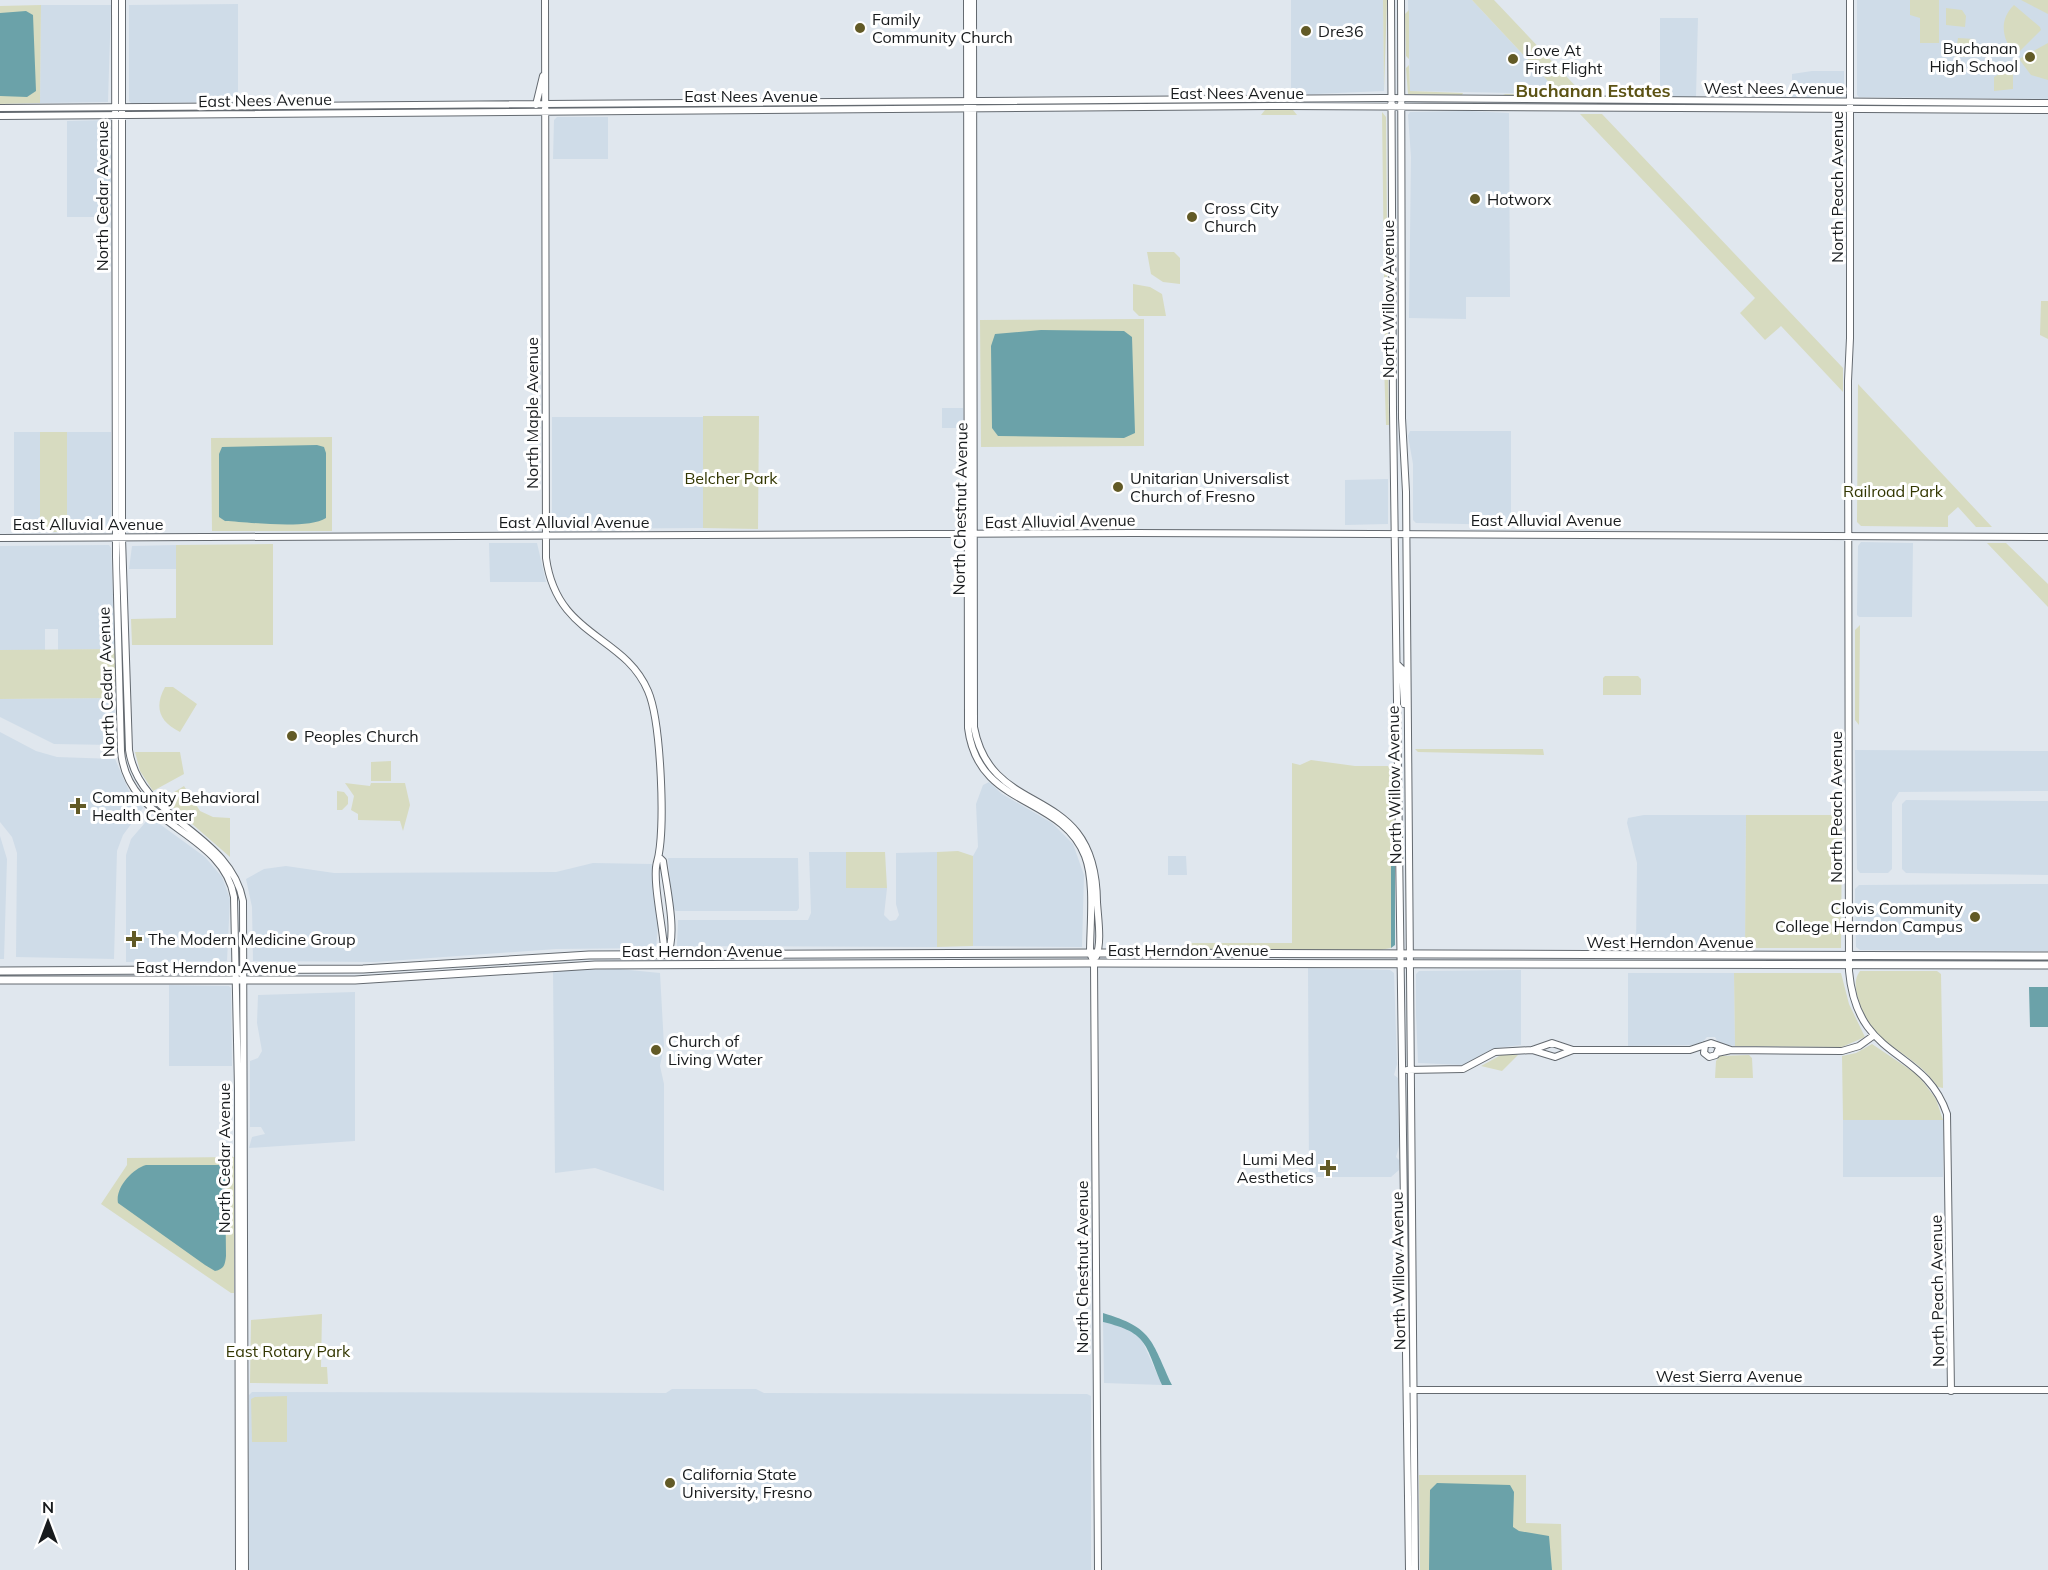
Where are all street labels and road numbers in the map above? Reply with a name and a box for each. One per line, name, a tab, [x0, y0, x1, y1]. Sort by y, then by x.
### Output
street label: West Nees Avenue	[1704, 78, 1844, 98]
street label: East Nees Avenue	[1170, 83, 1304, 103]
street label: East Nees Avenue	[684, 86, 818, 106]
street label: East Nees Avenue	[198, 89, 332, 111]
street label: North Peach Avenue	[1827, 111, 1847, 263]
street label: North Cedar Avenue	[92, 121, 112, 271]
street label: North Willow Avenue	[1378, 220, 1398, 378]
street label: North Maple Avenue	[522, 337, 542, 489]
street label: North Chestnut Avenue	[948, 422, 972, 596]
street label: East Alluvial Avenue	[984, 510, 1136, 532]
street label: East Alluvial Avenue	[1471, 510, 1621, 530]
street label: East Alluvial Avenue	[499, 512, 649, 532]
street label: East Alluvial Avenue	[13, 514, 163, 534]
street label: North Cedar Avenue	[93, 606, 119, 758]
street label: North Willow Avenue	[1383, 706, 1405, 864]
street label: North Peach Avenue	[1826, 731, 1846, 883]
street label: West Herndon Avenue	[1586, 932, 1754, 952]
street label: East Herndon Avenue	[1108, 940, 1268, 960]
street label: East Herndon Avenue	[622, 941, 782, 961]
street label: East Herndon Avenue	[136, 957, 296, 977]
street label: North Cedar Avenue	[214, 1083, 234, 1233]
street label: North Chestnut Avenue	[1072, 1180, 1092, 1354]
street label: North Willow Avenue	[1387, 1192, 1409, 1350]
street label: North Peach Avenue	[1926, 1215, 1948, 1367]
street label: West Sierra Avenue	[1656, 1366, 1802, 1386]

